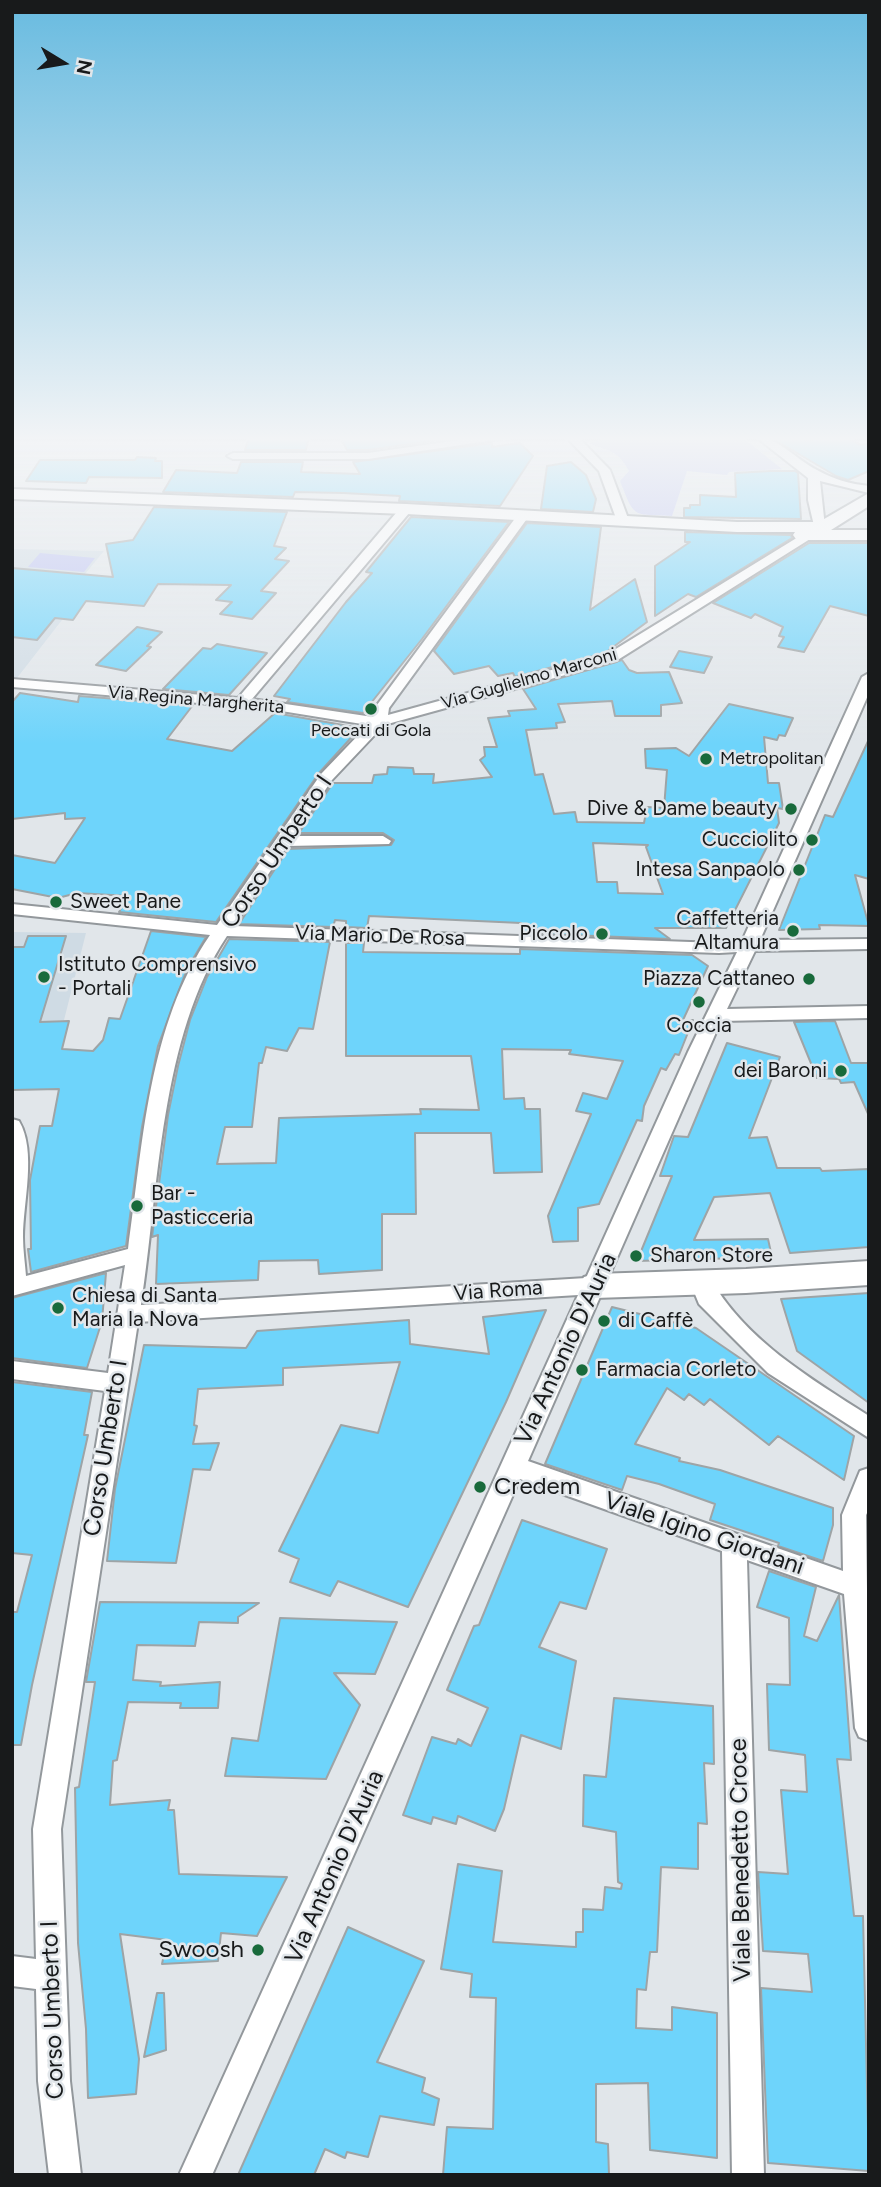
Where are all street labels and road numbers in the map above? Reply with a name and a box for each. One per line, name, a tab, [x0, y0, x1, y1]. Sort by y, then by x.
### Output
street label: Via Guglielmo Marconi	[439, 644, 619, 714]
street label: Via Regina Margherita	[107, 682, 285, 718]
street label: Corso Umberto I	[215, 770, 339, 934]
street label: Via Mario De Rosa	[295, 920, 465, 952]
street label: Via Antonio D'Auria	[509, 1248, 623, 1450]
street label: Via Roma	[453, 1275, 543, 1307]
street label: Corso Umberto I	[78, 1358, 134, 1538]
street label: Viale Igino Giordani	[600, 1486, 808, 1582]
street label: Viale Benedetto Croce	[724, 1738, 758, 1982]
street label: Via Antonio D'Auria	[279, 1766, 391, 1968]
street label: Corso Umberto I	[35, 1920, 71, 2100]

